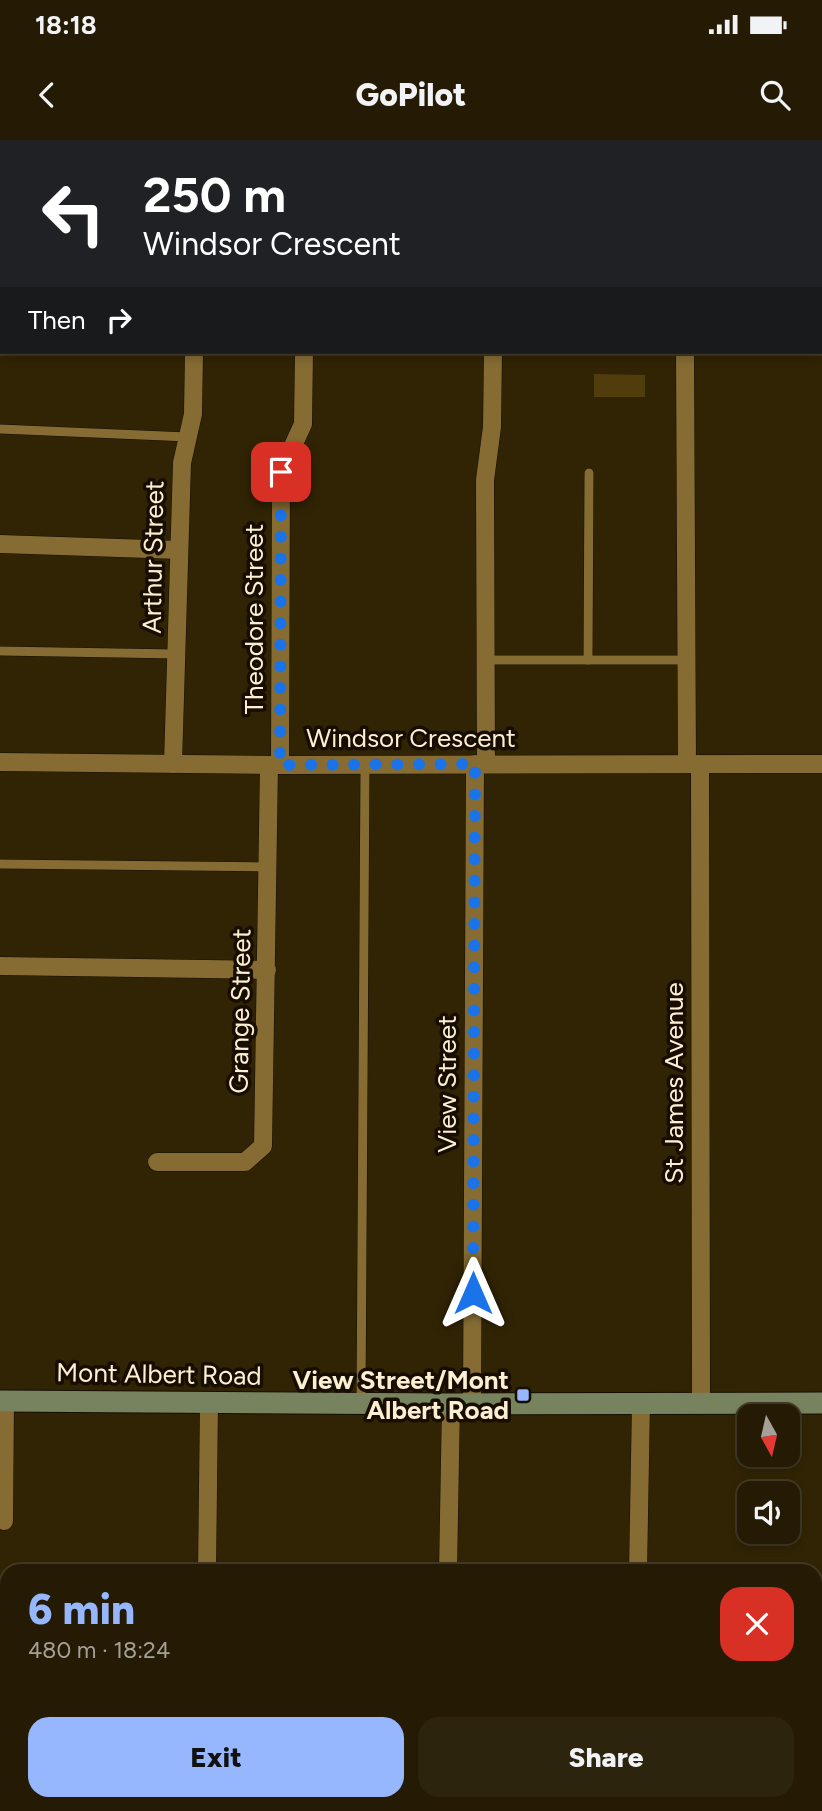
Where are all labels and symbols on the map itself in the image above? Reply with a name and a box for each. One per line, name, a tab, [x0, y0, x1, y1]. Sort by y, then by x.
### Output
pin	[251, 442, 311, 502]
street label: Arthur Street	[136, 480, 170, 634]
street label: Theodore Street	[238, 524, 270, 714]
street label: Windsor Crescent	[306, 722, 516, 754]
street label: Grange Street	[223, 928, 257, 1094]
street label: St James Avenue	[658, 982, 690, 1184]
street label: View Street	[431, 1015, 463, 1153]
position arrow	[436, 1256, 510, 1330]
street label: Mont Albert Road	[56, 1356, 262, 1392]
place label: View Street/Mont Albert Road	[292, 1364, 509, 1426]
marker: View Street/Mont Albert Road	[515, 1387, 531, 1403]
north arrow	[737, 1404, 800, 1466]

